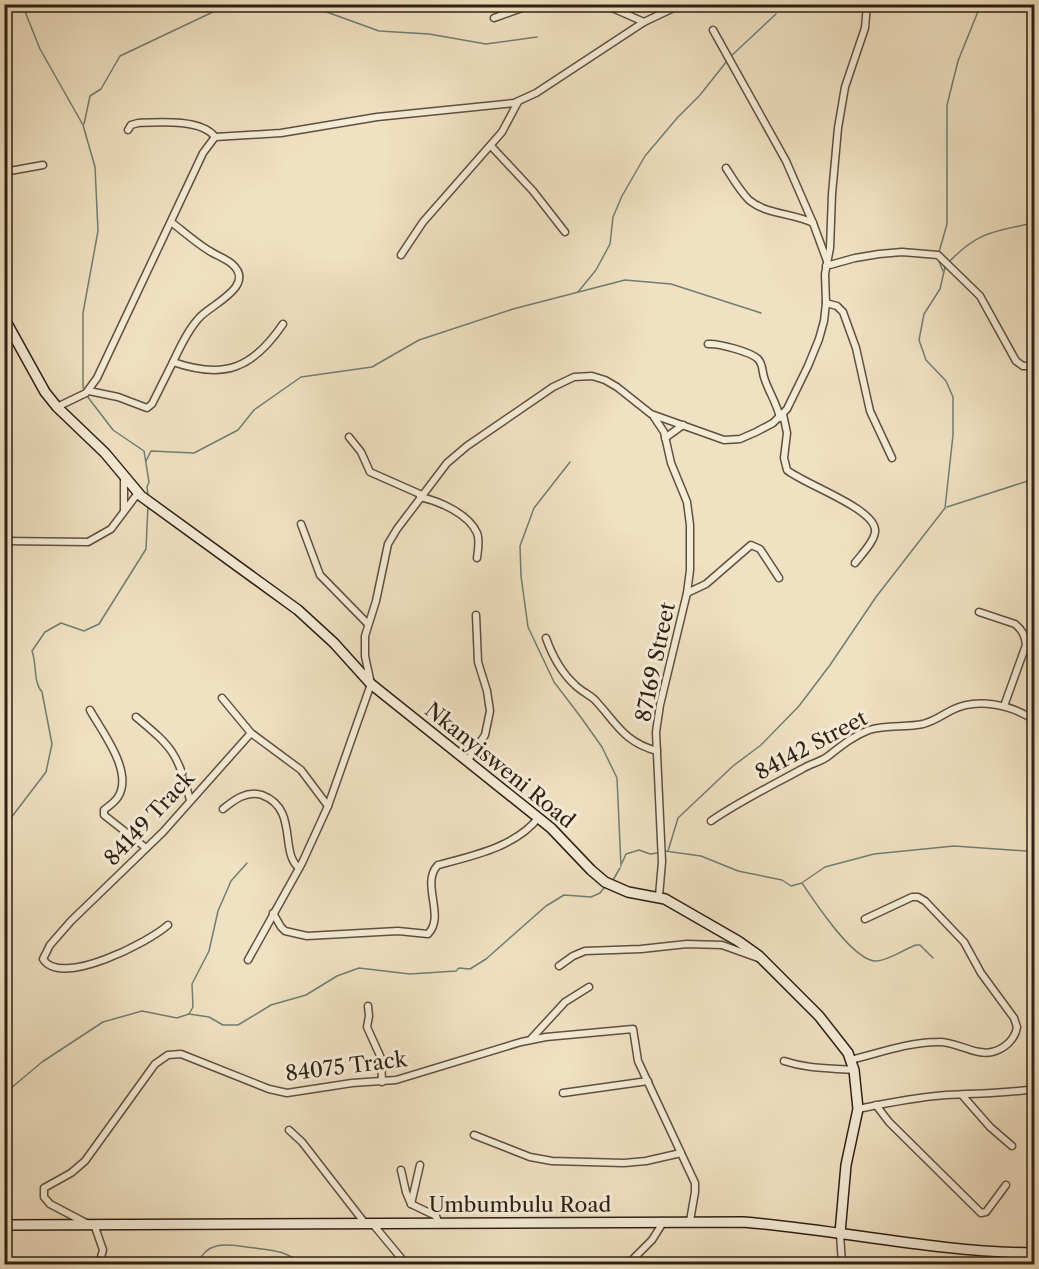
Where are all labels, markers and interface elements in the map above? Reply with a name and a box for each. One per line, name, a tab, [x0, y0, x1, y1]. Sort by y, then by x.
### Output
street label: 87169 Street	[630, 599, 680, 724]
street label: Nkanyisweni Road	[420, 697, 580, 833]
street label: 84142 Street	[751, 705, 872, 785]
street label: 84149 Track	[99, 765, 200, 871]
street label: 84075 Track	[284, 1046, 409, 1086]
street label: Umbumbulu Road	[429, 1192, 612, 1217]

